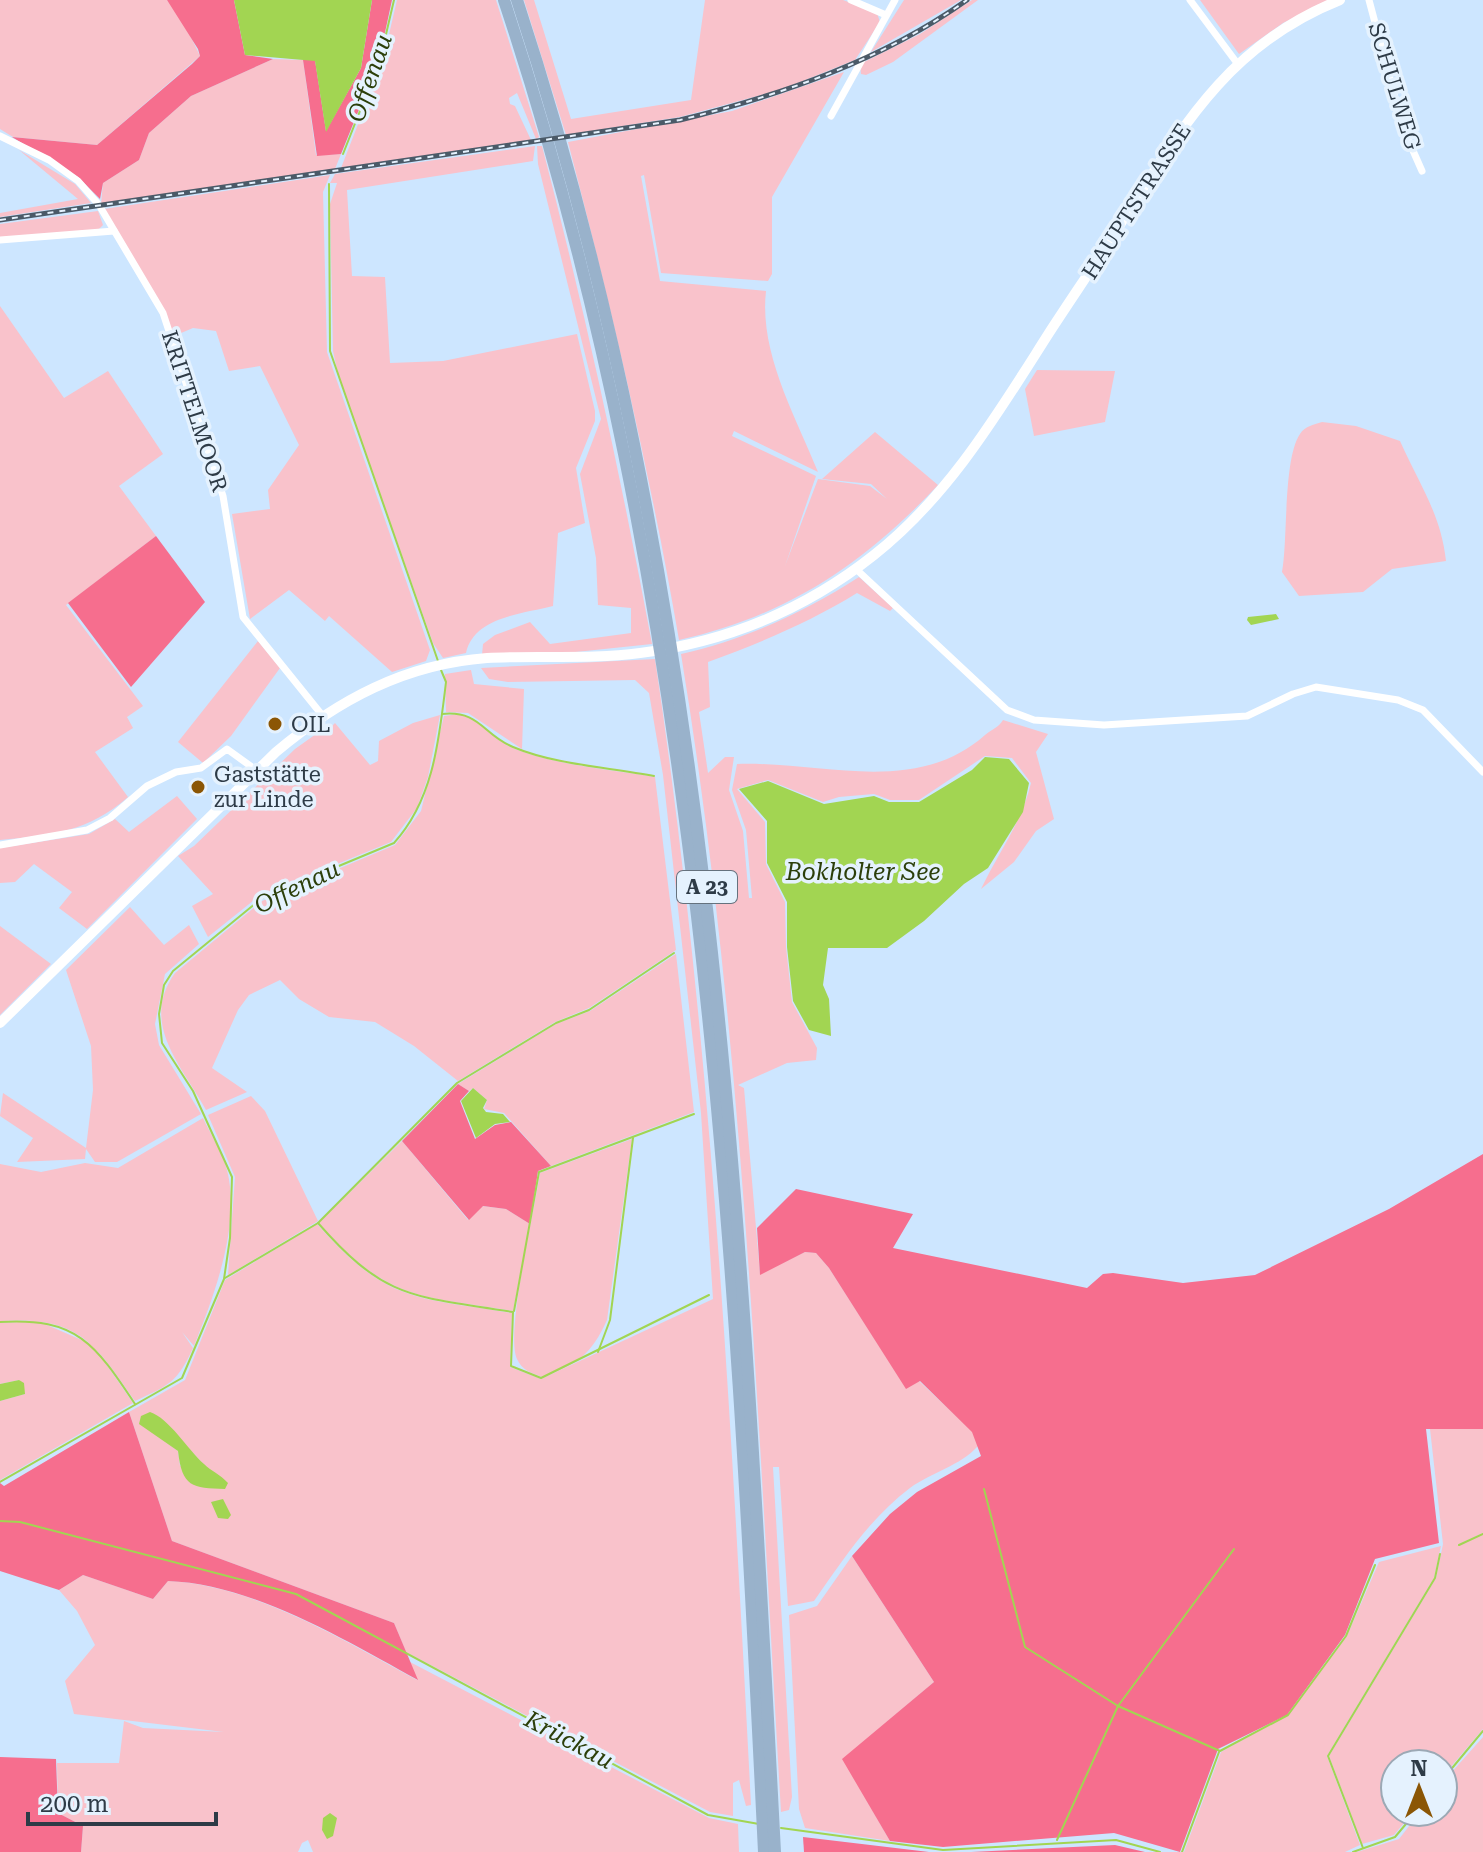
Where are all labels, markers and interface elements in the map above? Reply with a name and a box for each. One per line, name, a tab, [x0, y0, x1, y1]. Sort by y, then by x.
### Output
street label: SCHULWEG	[1363, 20, 1426, 153]
water label: Offenau	[342, 30, 398, 126]
street label: HAUPTSTRASSE	[1077, 119, 1196, 284]
street label: KRITTELMOOR	[157, 327, 232, 495]
place label: OIL	[291, 712, 330, 737]
marker: OIL	[266, 715, 284, 733]
place label: Gaststätte zur Linde	[214, 762, 321, 812]
marker: Gaststätte zur Linde	[189, 778, 207, 796]
water label: Offenau	[250, 854, 344, 920]
water label: Bokholter See	[785, 858, 940, 886]
road number: A 23	[677, 871, 737, 903]
water label: Krückau	[519, 1705, 618, 1775]
north arrow	[1379, 1748, 1459, 1828]
text: N	[1411, 1756, 1428, 1781]
scale bar	[28, 1776, 216, 1826]
text: 200 m	[40, 1790, 108, 1818]

